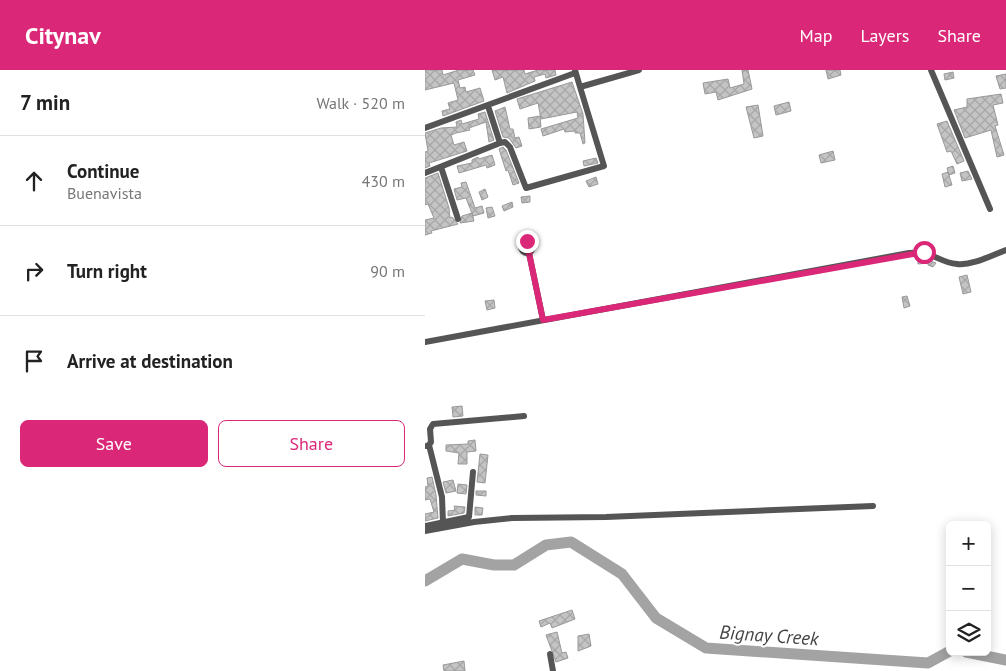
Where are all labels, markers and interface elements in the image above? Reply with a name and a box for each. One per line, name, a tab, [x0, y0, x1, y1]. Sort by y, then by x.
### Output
text: Citynav	[25, 20, 101, 51]
text: Map	[800, 24, 832, 47]
text: Layers	[860, 24, 909, 47]
text: Share	[937, 24, 981, 47]
text: 7 min	[20, 89, 70, 116]
text: Walk · 520 m	[316, 93, 405, 113]
text: Continue	[67, 159, 139, 183]
icon: ahead	[20, 167, 48, 195]
text: 430 m	[362, 171, 405, 191]
text: Buenavista	[67, 183, 142, 203]
route end	[516, 230, 539, 253]
route start	[913, 241, 936, 264]
icon: right	[20, 257, 48, 285]
text: Turn right	[67, 259, 147, 283]
text: 90 m	[370, 261, 405, 281]
icon: arrive	[20, 347, 48, 375]
text: Arrive at destination	[67, 349, 233, 373]
button: Save	[20, 420, 208, 467]
button: Share	[218, 420, 405, 467]
map controls	[946, 521, 991, 656]
button: +	[946, 521, 991, 566]
button: −	[946, 566, 991, 611]
button: layers	[946, 611, 991, 656]
water label: Bignay Creek	[719, 620, 821, 651]

